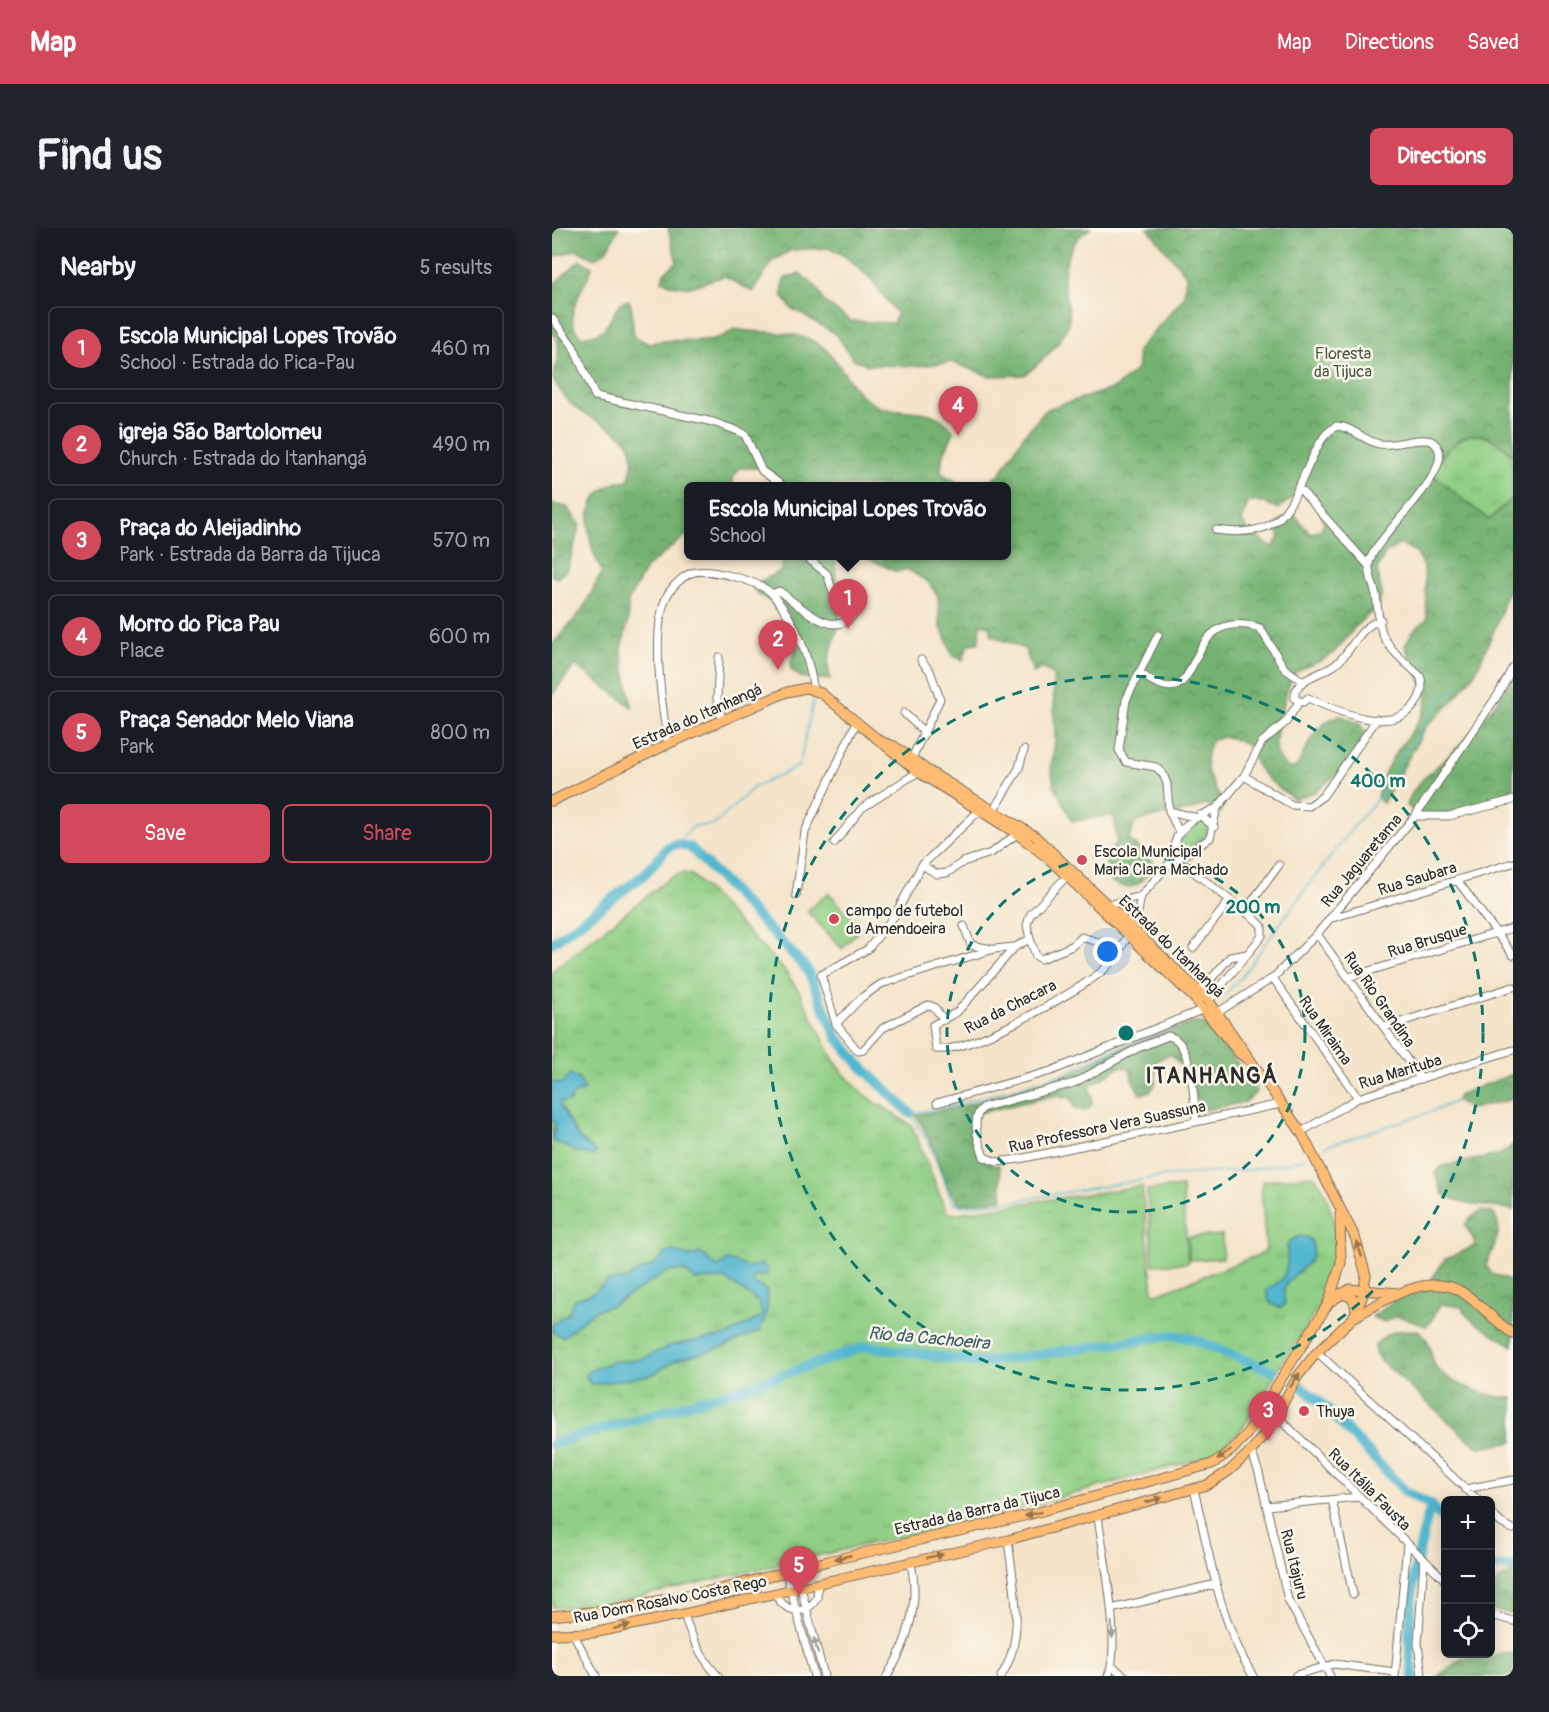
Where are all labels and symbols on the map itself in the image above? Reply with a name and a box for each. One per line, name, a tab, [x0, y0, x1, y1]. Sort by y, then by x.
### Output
park label: Floresta da Tijuca	[1314, 344, 1372, 382]
pin: 4	[938, 386, 978, 436]
pin: 1	[828, 580, 868, 629]
pin: 2	[758, 620, 798, 670]
street label: Estrada do Itanhangá	[630, 679, 765, 754]
text: 400 m	[1351, 770, 1405, 793]
street label: Rua Jaguaretama	[1317, 810, 1407, 911]
place label: Escola Municipal Maria Clara Machado	[1094, 842, 1229, 880]
marker: Escola Municipal Maria Clara Machado	[1075, 853, 1089, 867]
street label: Rua Saubara	[1376, 858, 1459, 900]
street label: Estrada do Itanhangá	[1114, 891, 1228, 1002]
text: 200 m	[1226, 896, 1280, 919]
place label: campo de futebol da Amendoeira	[846, 901, 963, 939]
marker: campo de futebol da Amendoeira	[827, 912, 841, 926]
street label: Rua Brusque	[1385, 919, 1469, 962]
your location	[1093, 937, 1122, 966]
street label: Rua Rio Grandina	[1339, 948, 1419, 1051]
street label: Rua da Chacara	[961, 975, 1060, 1039]
street label: Rua Miraima	[1294, 992, 1356, 1069]
centre of rings	[1116, 1023, 1136, 1043]
street label: Rua Marituba	[1356, 1050, 1444, 1094]
district label: ITANHANGÁ	[1146, 1062, 1278, 1090]
street label: Rua Professora Vera Suassuna	[1007, 1096, 1208, 1158]
one-way arrow	[1354, 1240, 1364, 1258]
water label: Rio da Cachoeira	[867, 1322, 992, 1355]
one-way arrow	[1290, 1372, 1301, 1389]
pin: 3	[1248, 1392, 1288, 1441]
place label: Thuya	[1316, 1402, 1355, 1422]
marker: Thuya	[1297, 1404, 1311, 1418]
street label: Rua Itália Fausta	[1324, 1444, 1415, 1535]
one-way arrow	[1217, 1449, 1233, 1461]
street label: Estrada da Barra da Tijuca	[893, 1482, 1062, 1540]
one-way arrow	[1145, 1495, 1163, 1504]
one-way arrow	[1024, 1510, 1042, 1519]
street label: Rua Itajuru	[1276, 1527, 1312, 1601]
pin: 5	[780, 1546, 818, 1596]
one-way arrow	[925, 1551, 944, 1560]
one-way arrow	[834, 1553, 852, 1563]
street label: Rua Dom Rosalvo Costa Rego	[572, 1571, 769, 1629]
one-way arrow	[1107, 1620, 1116, 1639]
one-way arrow	[612, 1622, 631, 1631]
one-way arrow	[811, 1637, 821, 1655]

